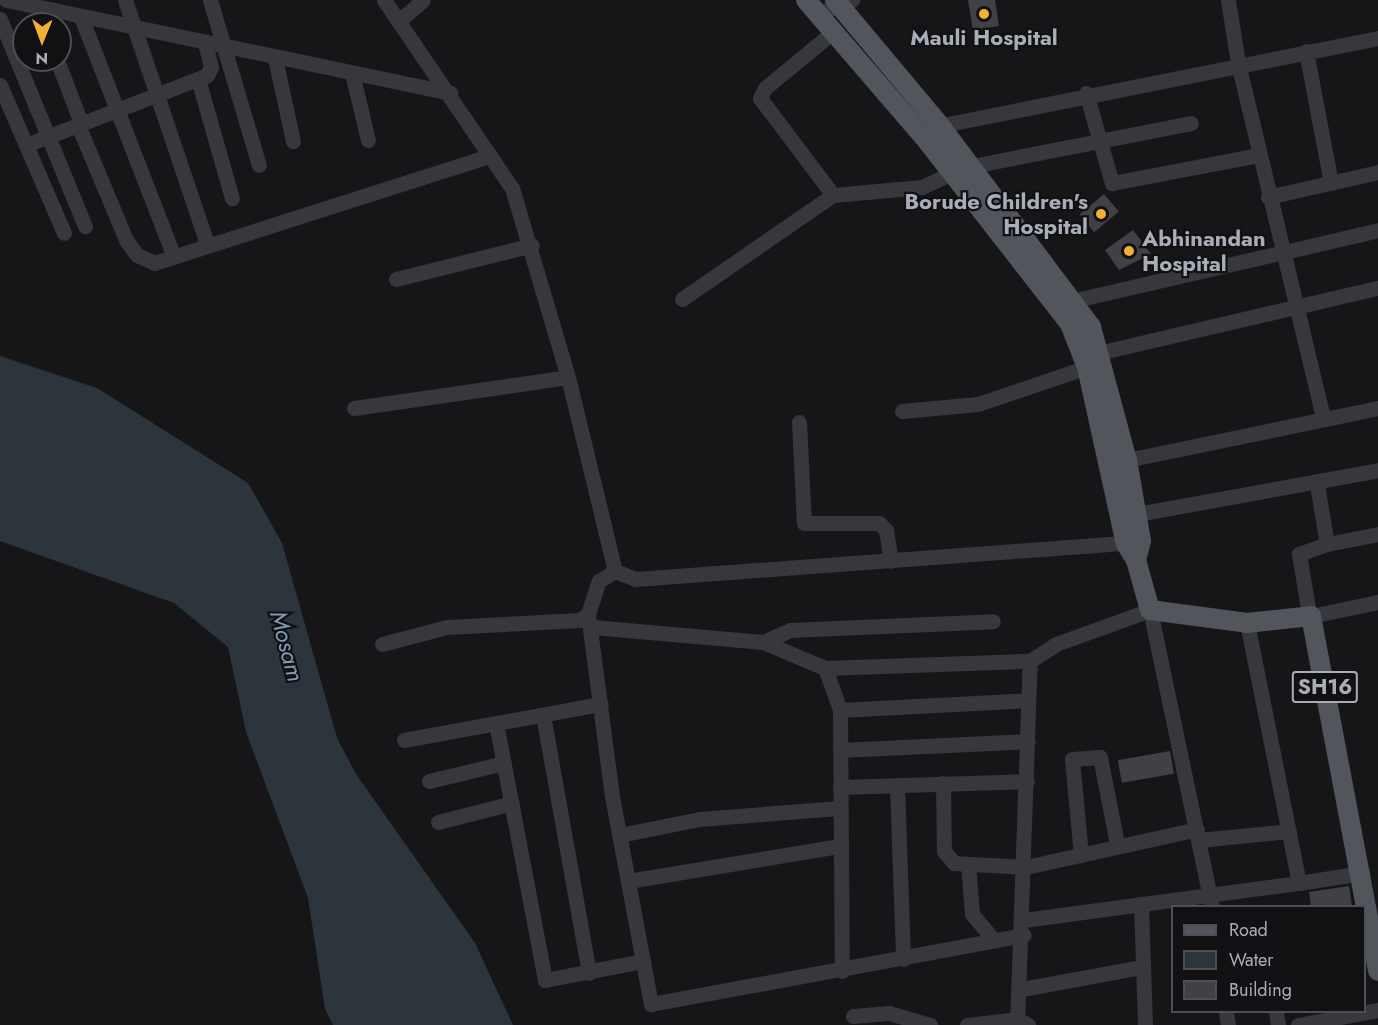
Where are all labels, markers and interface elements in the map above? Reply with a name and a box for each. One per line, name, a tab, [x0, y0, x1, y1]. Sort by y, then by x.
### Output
marker: Mauli Hospital	[975, 5, 993, 23]
north arrow	[12, 12, 72, 72]
place label: Mauli Hospital	[910, 25, 1058, 51]
text: N	[35, 47, 48, 70]
place label: Borude Children's Hospital	[905, 188, 1088, 240]
marker: Borude Children's Hospital	[1092, 205, 1110, 223]
place label: Abhinandan Hospital	[1142, 225, 1266, 276]
marker: Abhinandan Hospital	[1120, 242, 1138, 260]
water label: Mosam	[264, 607, 310, 685]
road number: SH16	[1290, 669, 1360, 705]
legend	[1171, 905, 1366, 1013]
text: Road	[1229, 917, 1268, 943]
text: Water	[1229, 947, 1273, 973]
text: Building	[1229, 977, 1292, 1003]

